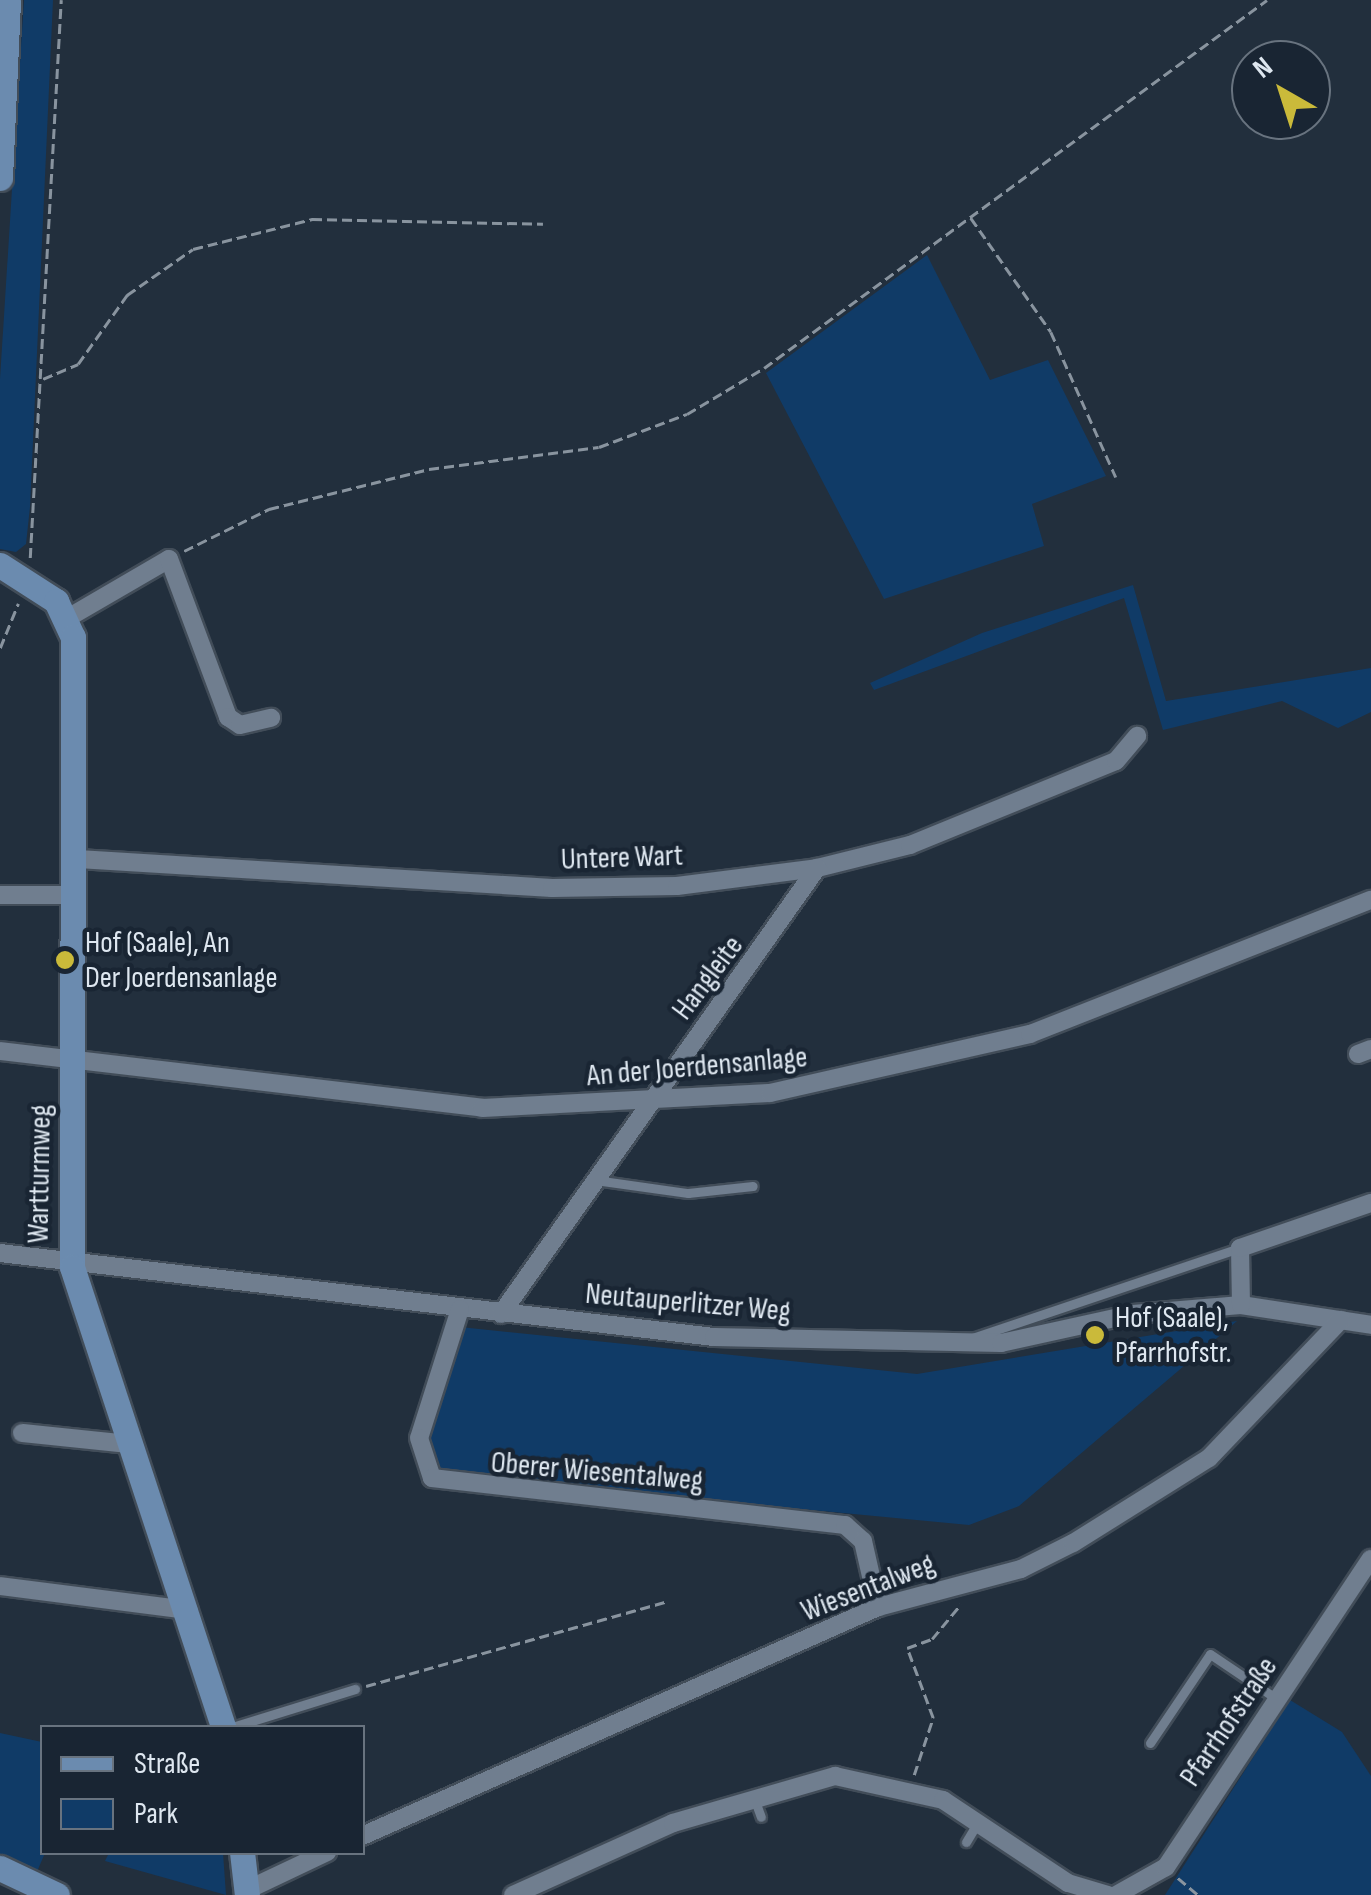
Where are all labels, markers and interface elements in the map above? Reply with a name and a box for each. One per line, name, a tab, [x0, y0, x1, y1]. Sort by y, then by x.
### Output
north arrow	[1231, 40, 1331, 140]
text: N	[1247, 50, 1279, 85]
street label: Untere Wart	[560, 838, 684, 878]
place label: Hof (Saale), An Der Joerdensanlage	[85, 925, 277, 996]
street label: Hangleite	[665, 929, 751, 1027]
marker: Hof (Saale), An Der Joerdensanlage	[54, 949, 76, 971]
street label: An der Joerdensanlage	[585, 1039, 809, 1095]
street label: Wartturmweg	[21, 1104, 59, 1244]
street label: Neutauperlitzer Weg	[584, 1276, 792, 1330]
place label: Hof (Saale), Pfarrhofstr.	[1115, 1300, 1231, 1370]
marker: Hof (Saale), Pfarrhofstr.	[1084, 1324, 1106, 1346]
street label: Oberer Wiesentalweg	[489, 1445, 705, 1499]
street label: Wiesentalweg	[796, 1546, 940, 1630]
street label: Pfarrhofstraße	[1173, 1651, 1285, 1793]
legend	[40, 1725, 365, 1855]
text: Straße	[134, 1746, 200, 1782]
text: Park	[134, 1796, 178, 1832]

